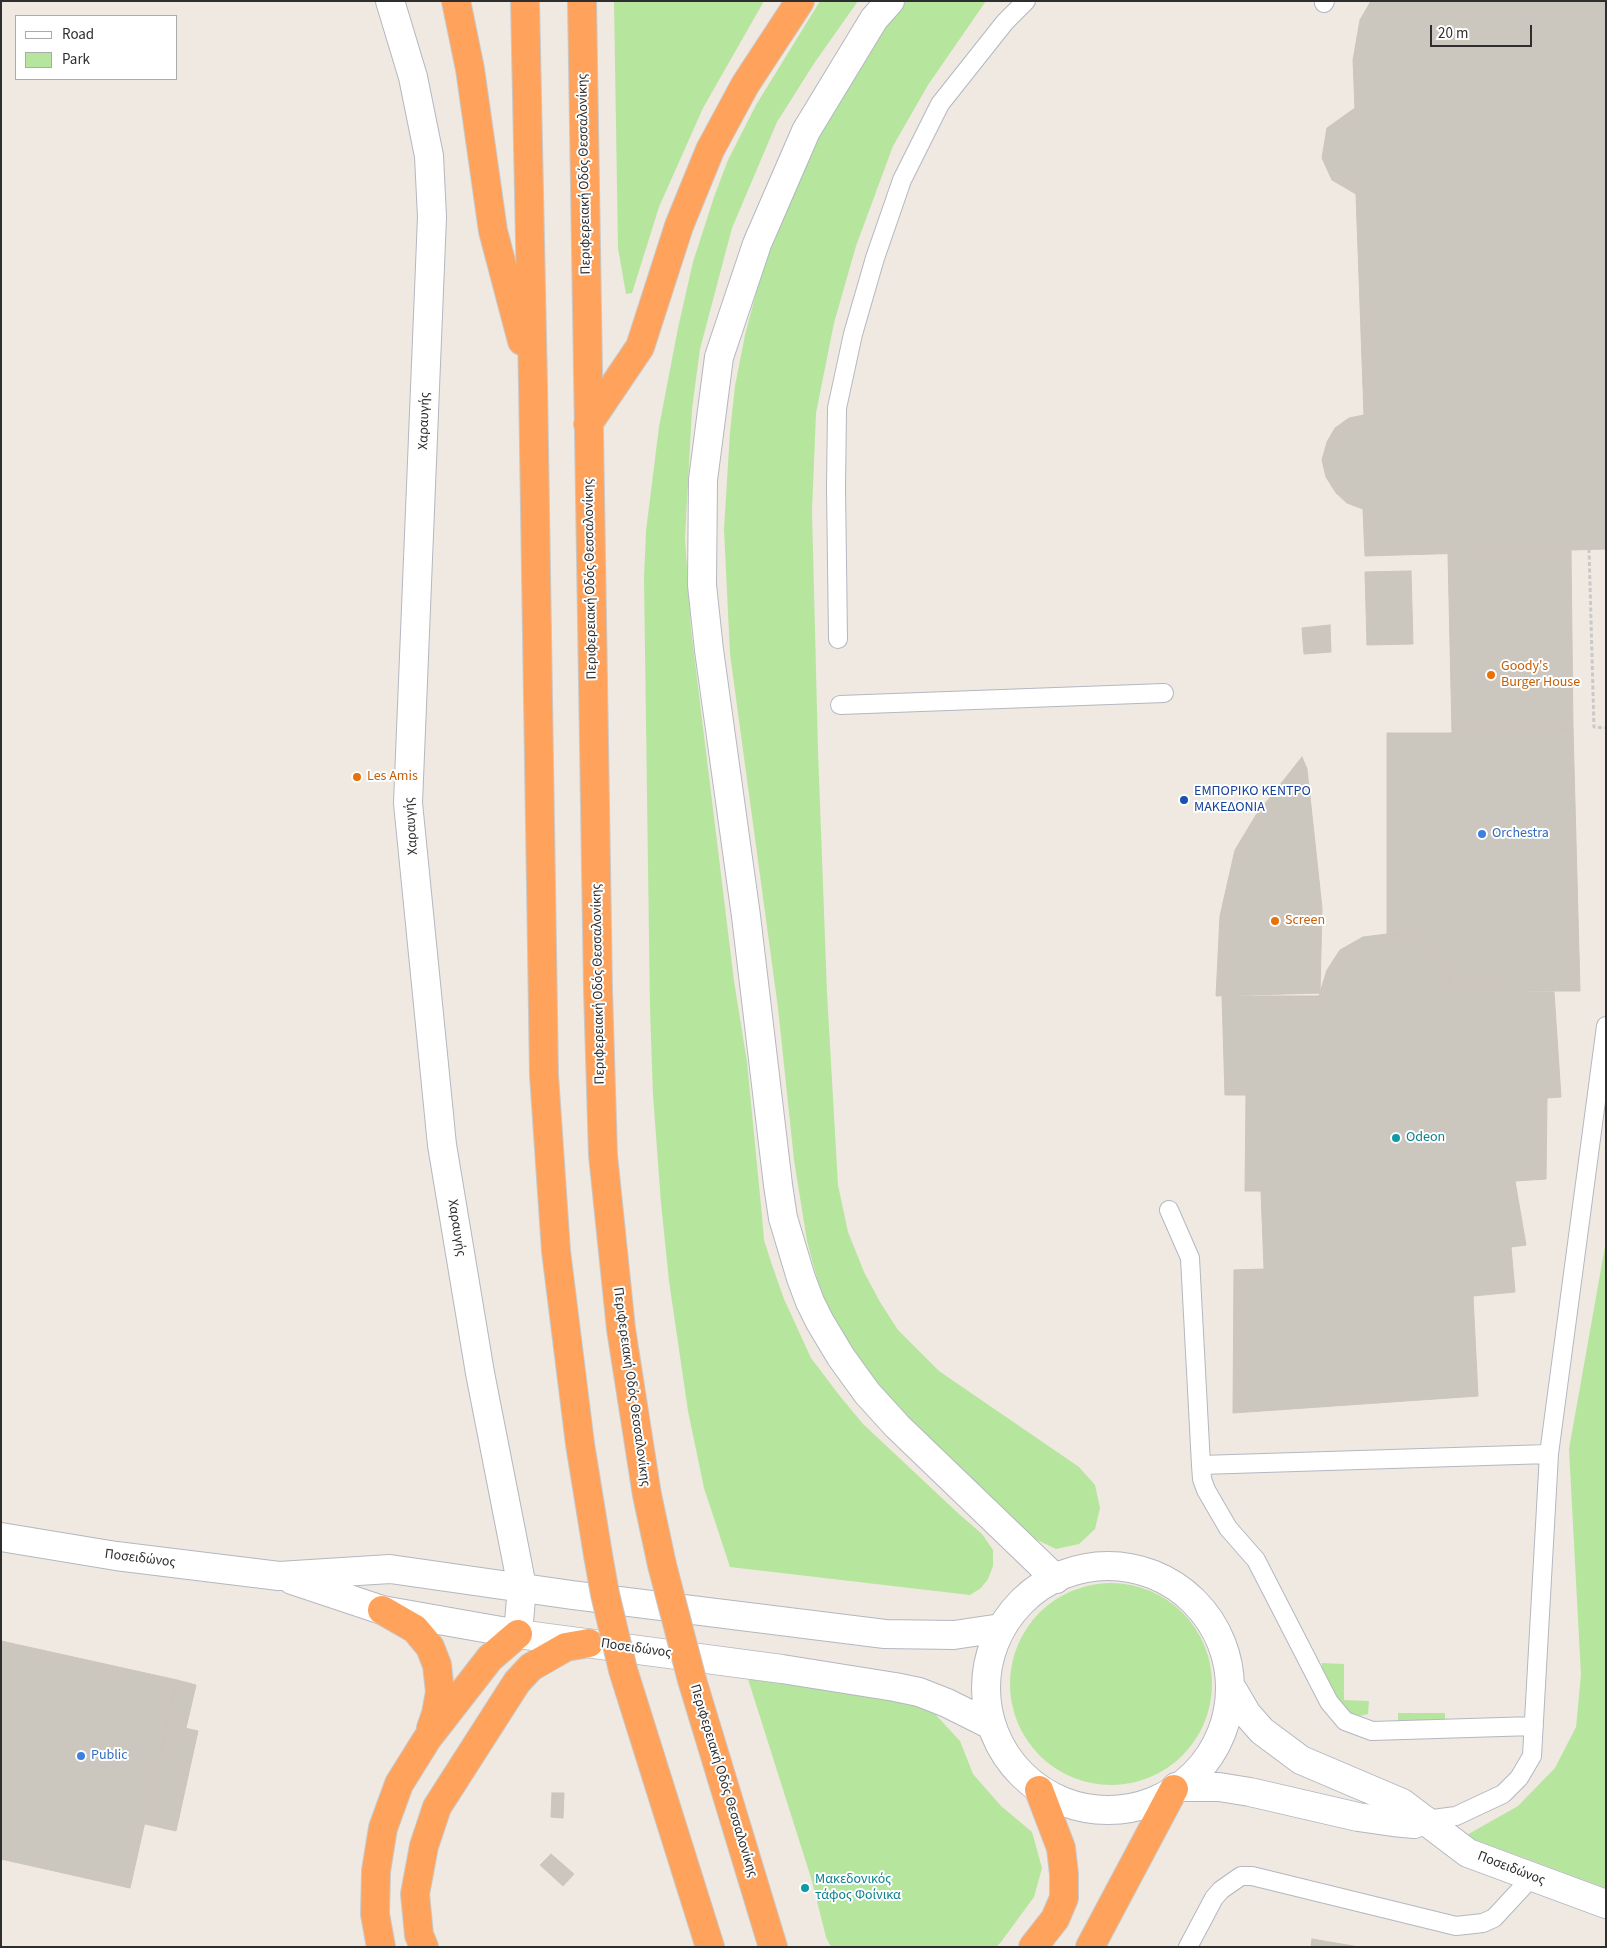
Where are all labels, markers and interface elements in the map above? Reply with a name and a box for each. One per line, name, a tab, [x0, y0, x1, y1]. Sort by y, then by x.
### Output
legend	[15, 15, 178, 80]
scale bar	[1432, 15, 1534, 47]
text: 20 m	[1438, 23, 1468, 44]
text: Road	[62, 24, 94, 45]
text: Park	[62, 49, 90, 70]
street label: Περιφερειακή Οδός Θεσσαλονίκης	[575, 73, 595, 275]
street label: Χαραυγής	[416, 392, 434, 450]
street label: Περιφερειακή Οδός Θεσσαλονίκης	[581, 478, 601, 680]
place label: Goody's Burger House	[1501, 659, 1580, 692]
marker: Goody's Burger House	[1485, 669, 1497, 681]
place label: Les Amis	[367, 769, 418, 785]
marker: Les Amis	[351, 771, 363, 783]
place label: ΕΜΠΟΡΙΚΟ ΚΕΝΤΡΟ ΜΑΚΕΔΟΝΙΑ	[1194, 784, 1311, 816]
marker: ΕΜΠΟΡΙΚΟ ΚΕΝΤΡΟ ΜΑΚΕΔΟΝΙΑ	[1178, 794, 1190, 806]
street label: Χαραυγής	[402, 797, 422, 855]
place label: Orchestra	[1492, 826, 1549, 842]
marker: Orchestra	[1476, 828, 1488, 840]
street label: Περιφερειακή Οδός Θεσσαλονίκης	[589, 883, 609, 1085]
place label: Screen	[1285, 913, 1325, 929]
marker: Screen	[1269, 915, 1281, 927]
place label: Odeon	[1406, 1130, 1445, 1146]
marker: Odeon	[1390, 1132, 1402, 1144]
street label: Χαραυγής	[443, 1198, 469, 1258]
street label: Περιφερειακή Οδός Θεσσαλονίκης	[609, 1286, 653, 1488]
street label: Ποσειδώνος	[104, 1546, 176, 1572]
street label: Ποσειδώνος	[600, 1636, 672, 1662]
street label: Περιφερειακή Οδός Θεσσαλονίκης	[686, 1682, 760, 1880]
place label: Public	[91, 1748, 128, 1764]
marker: Public	[75, 1750, 87, 1762]
street label: Ποσειδώνος	[1475, 1848, 1547, 1890]
place label: Μακεδονικός τάφος Φοίνικα	[815, 1872, 901, 1904]
marker: Μακεδονικός τάφος Φοίνικα	[799, 1882, 811, 1894]

